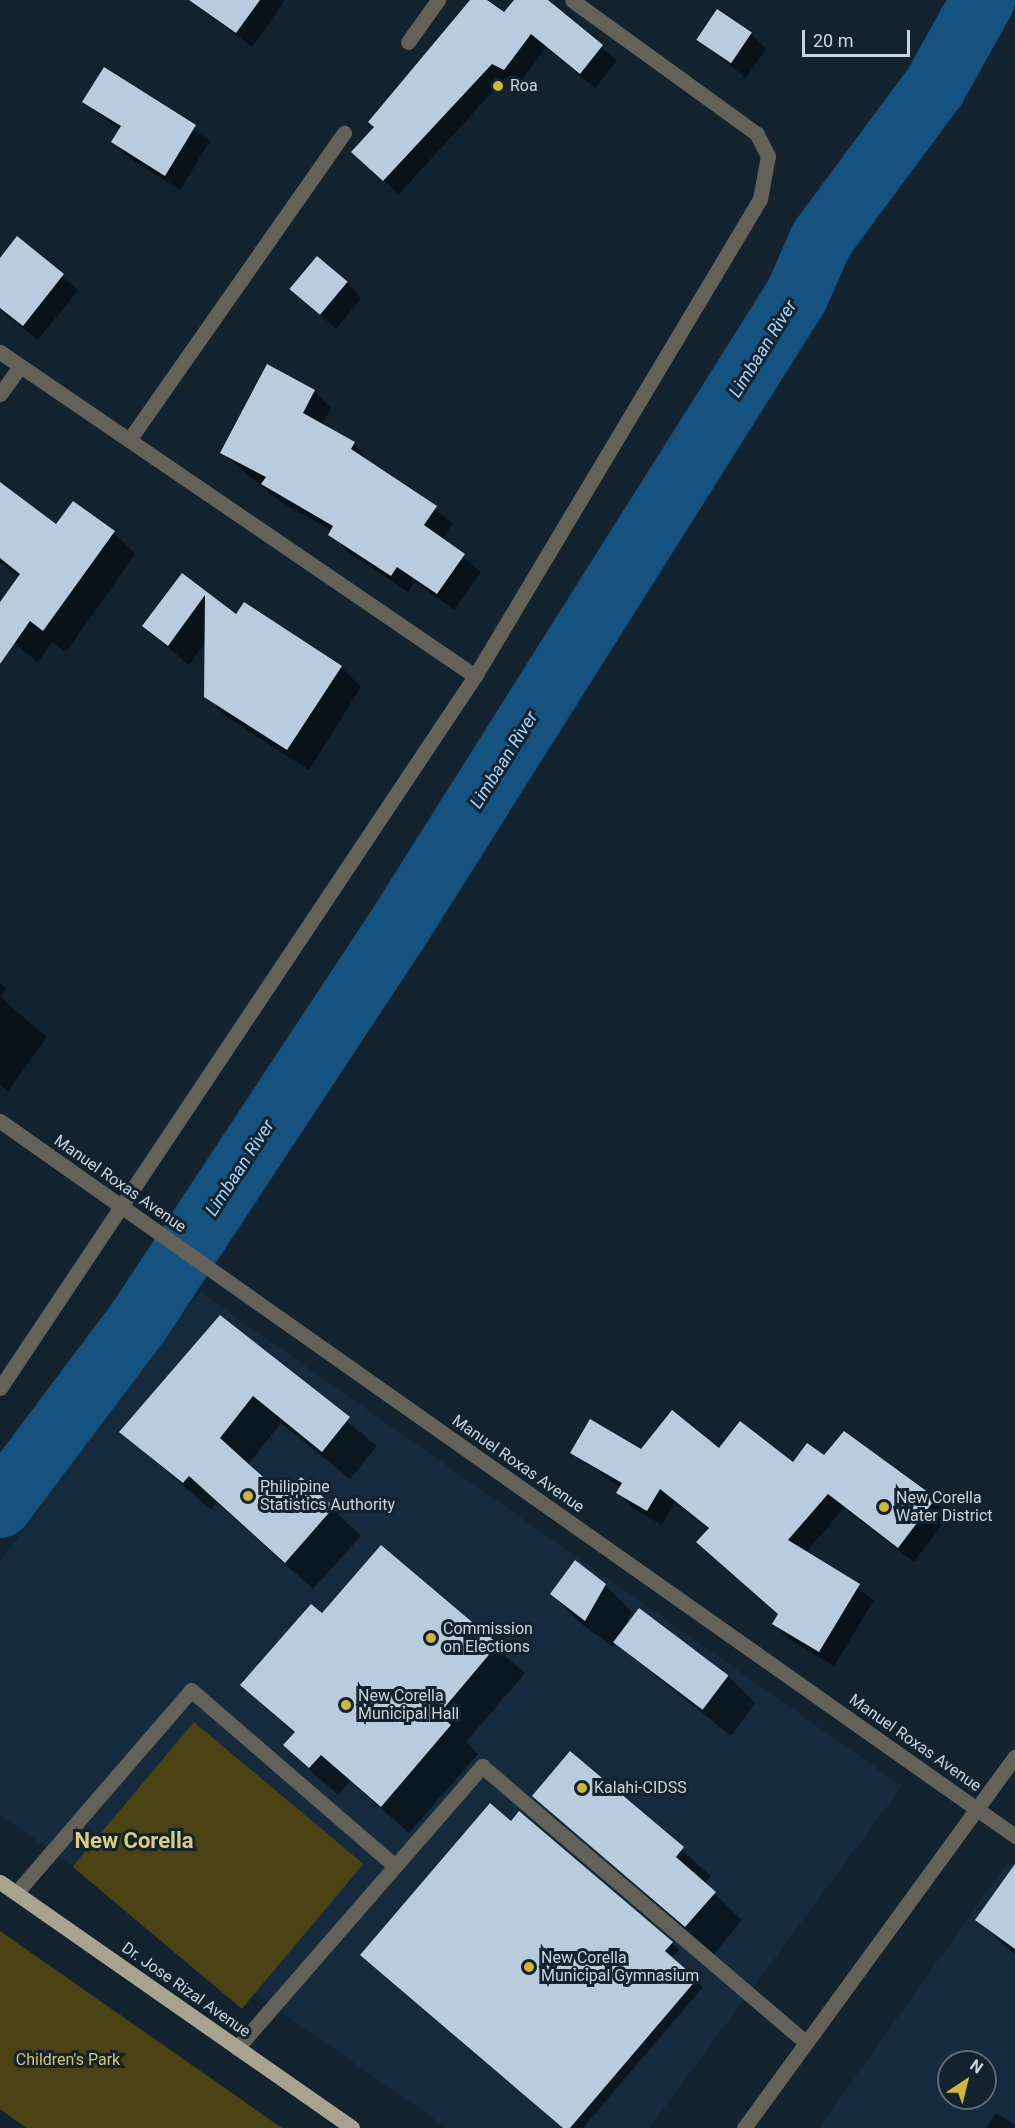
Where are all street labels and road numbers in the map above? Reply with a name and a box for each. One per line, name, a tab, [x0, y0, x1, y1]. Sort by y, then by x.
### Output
street label: Manuel Roxas Avenue	[50, 1131, 190, 1237]
street label: Manuel Roxas Avenue	[448, 1411, 588, 1517]
street label: Manuel Roxas Avenue	[845, 1690, 985, 1796]
street label: Dr. Jose Rizal Avenue	[118, 1938, 254, 2042]

